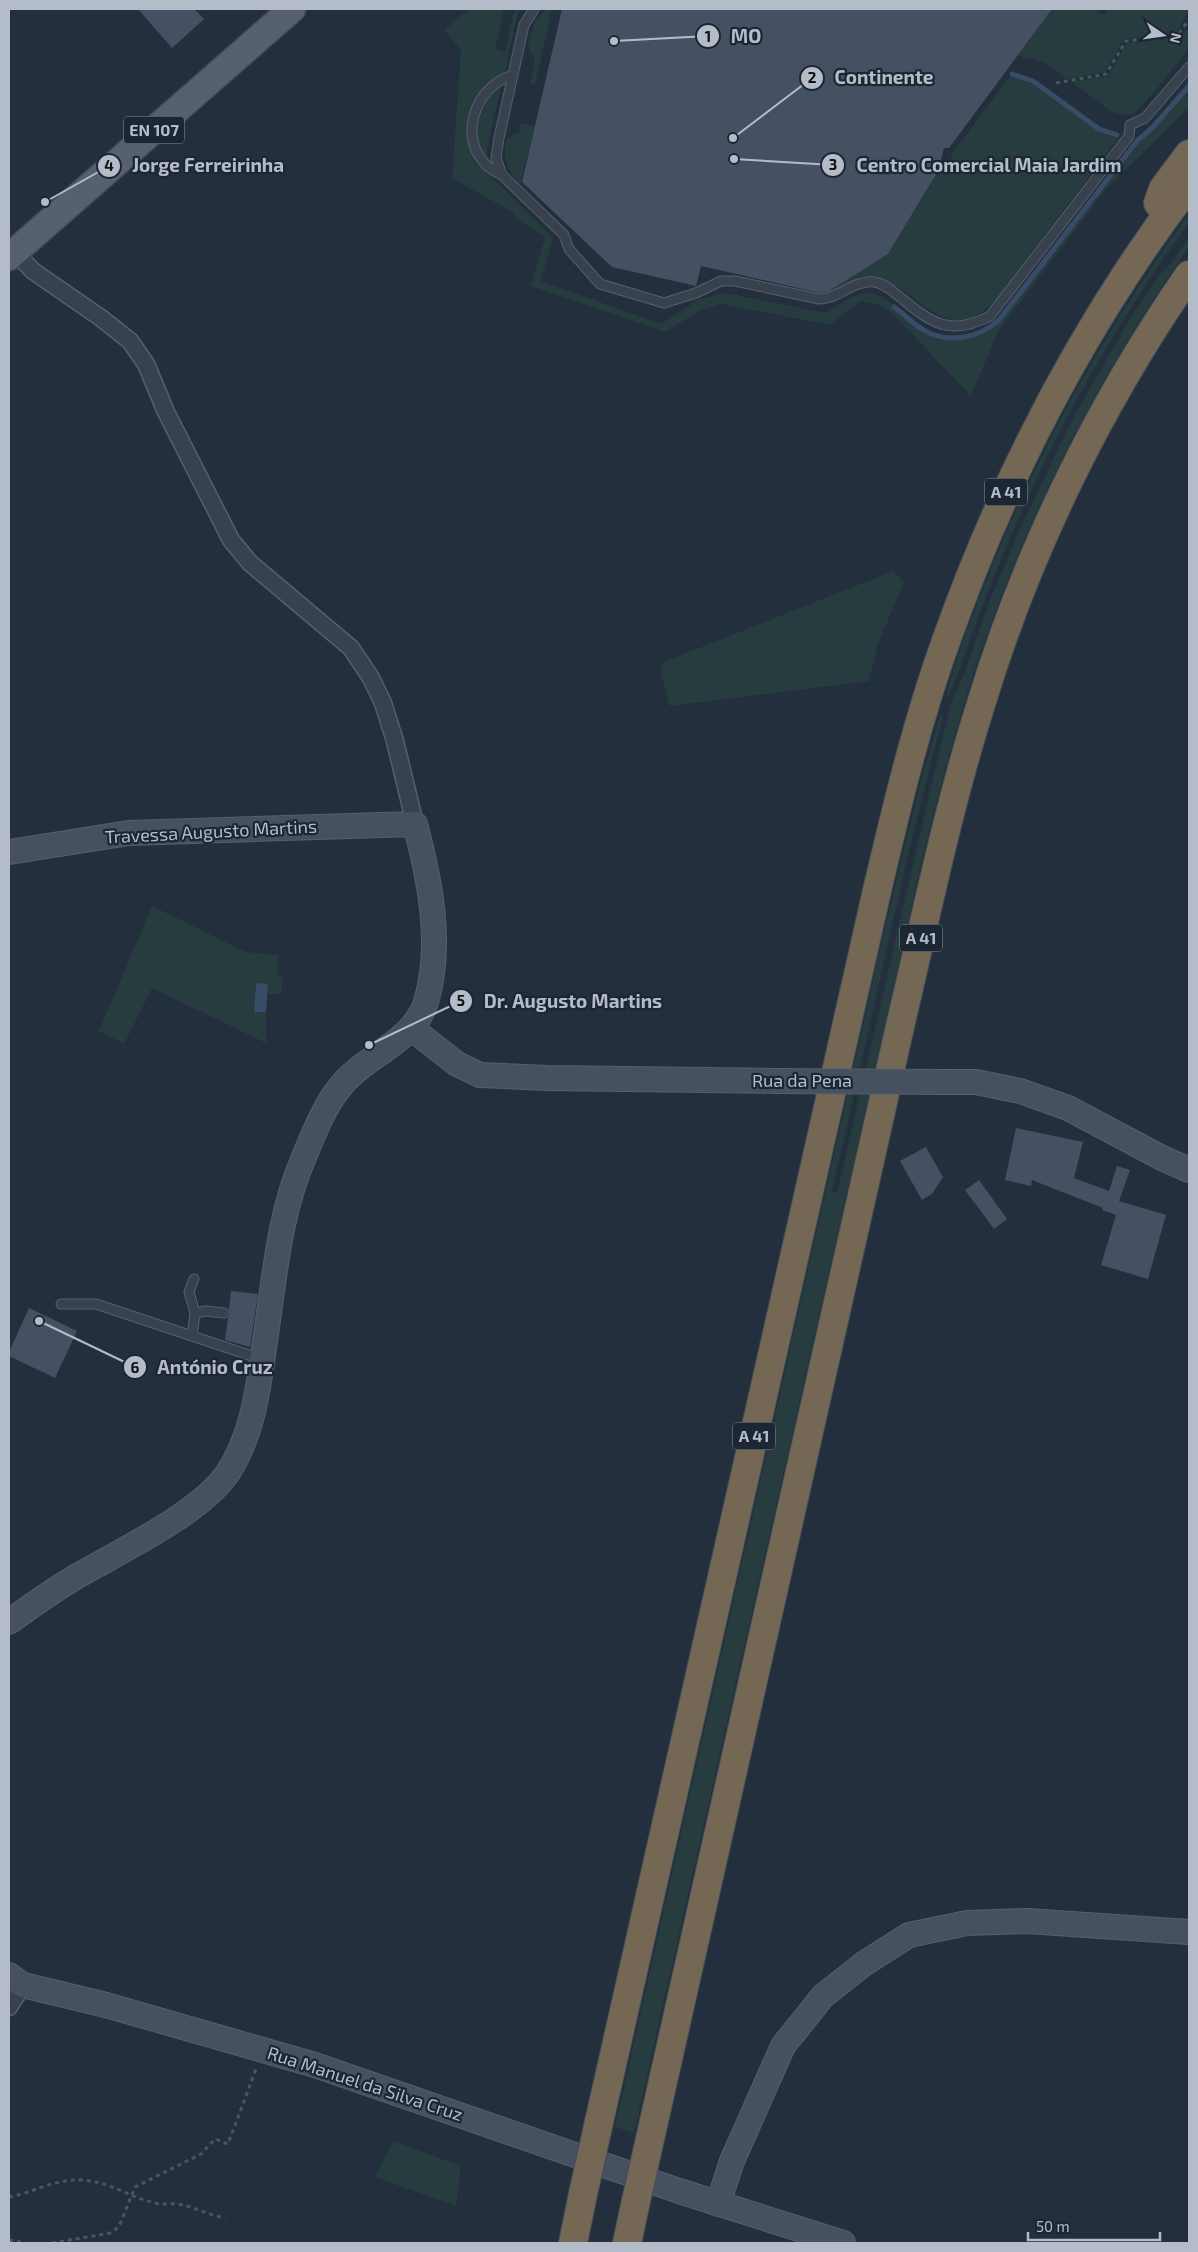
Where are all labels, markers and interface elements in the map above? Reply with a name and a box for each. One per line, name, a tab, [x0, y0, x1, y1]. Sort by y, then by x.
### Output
north arrow	[1138, 10, 1188, 60]
callout: MO	[695, 19, 771, 53]
text: MO	[731, 24, 761, 47]
text: 1	[705, 27, 711, 45]
text: N	[1167, 31, 1186, 45]
callout: Continente	[799, 61, 943, 95]
text: Continente	[835, 65, 934, 88]
text: 2	[808, 68, 817, 86]
road number: EN 107	[124, 116, 184, 144]
callout: Centro Comercial Maia Jardim	[821, 148, 1132, 182]
callout: Jorge Ferreirinha	[97, 149, 294, 183]
text: Jorge Ferreirinha	[132, 153, 284, 176]
text: Centro Comercial Maia Jardim	[856, 153, 1122, 176]
text: 3	[829, 155, 837, 173]
text: 4	[104, 156, 114, 174]
road number: A 41	[985, 478, 1027, 506]
street label: Travessa Augusto Martins	[104, 814, 318, 848]
road number: A 41	[900, 924, 942, 951]
callout: Dr. Augusto Martins	[449, 984, 672, 1018]
text: Dr. Augusto Martins	[484, 989, 662, 1012]
text: 5	[457, 991, 465, 1009]
street label: Rua da Pena	[752, 1069, 852, 1091]
callout: António Cruz	[123, 1350, 283, 1384]
text: António Cruz	[157, 1355, 273, 1378]
text: 6	[131, 1358, 140, 1376]
road number: A 41	[733, 1422, 775, 1450]
street label: Rua Manuel da Silva Cruz	[265, 2041, 466, 2125]
scale bar	[1028, 2210, 1160, 2242]
text: 50 m	[1036, 2217, 1070, 2235]

